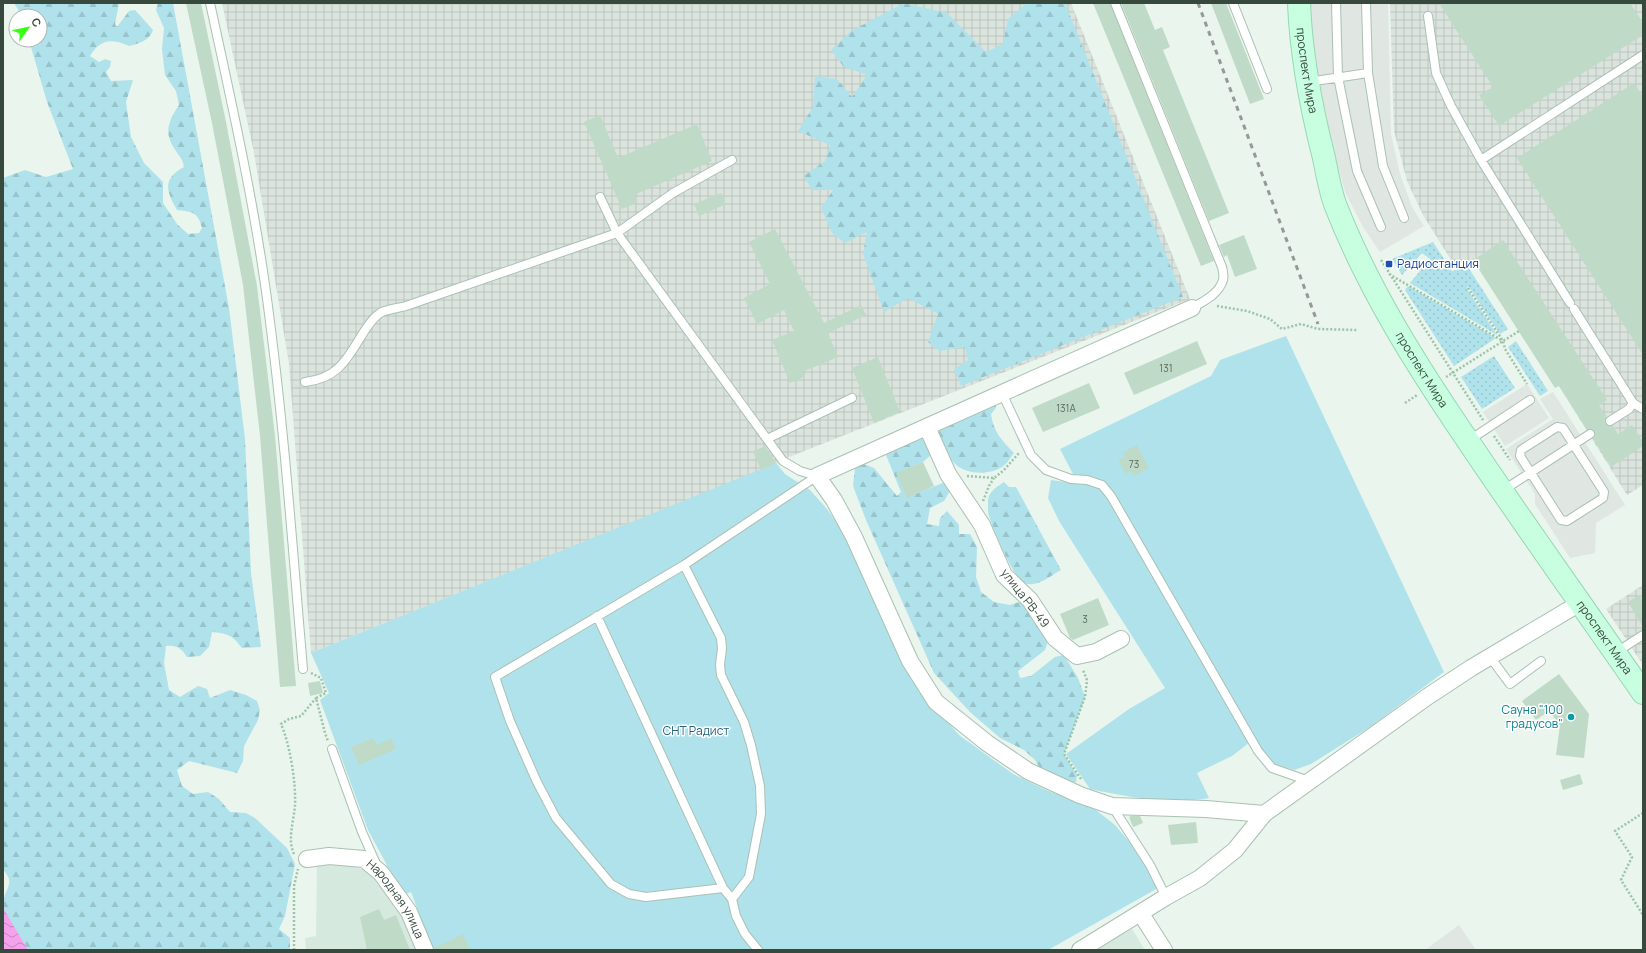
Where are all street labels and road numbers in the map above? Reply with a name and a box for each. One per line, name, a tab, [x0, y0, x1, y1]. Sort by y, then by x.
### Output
street label: проспект Мира	[1293, 27, 1322, 115]
street label: проспект Мира	[1392, 328, 1452, 411]
street label: улица РВ-49	[997, 565, 1054, 631]
street label: проспект Мира	[1573, 597, 1636, 677]
street label: Народная улица	[363, 855, 428, 941]

